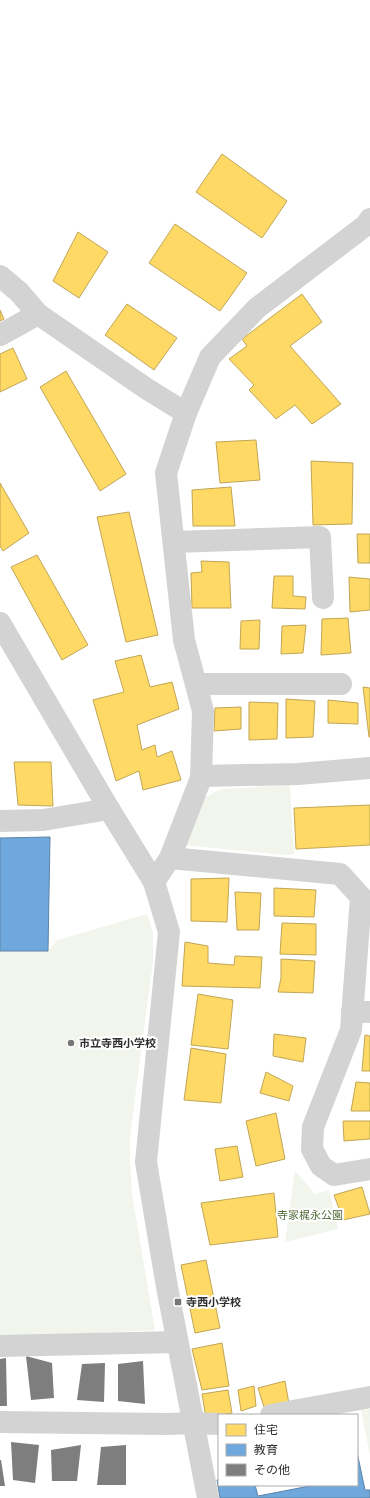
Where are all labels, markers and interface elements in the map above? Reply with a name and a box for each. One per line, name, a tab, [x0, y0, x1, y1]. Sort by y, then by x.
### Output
place label: 市立寺西小学校	[79, 1037, 156, 1049]
marker: 市立寺西小学校	[66, 1038, 76, 1048]
park label: 寺家梶永公園	[277, 1209, 343, 1221]
place label: 寺西小学校	[186, 1296, 241, 1308]
marker: 寺西小学校	[173, 1297, 183, 1307]
legend	[218, 1414, 358, 1486]
text: 住宅	[254, 1423, 278, 1437]
text: 教育	[254, 1443, 278, 1457]
text: その他	[254, 1463, 290, 1477]

